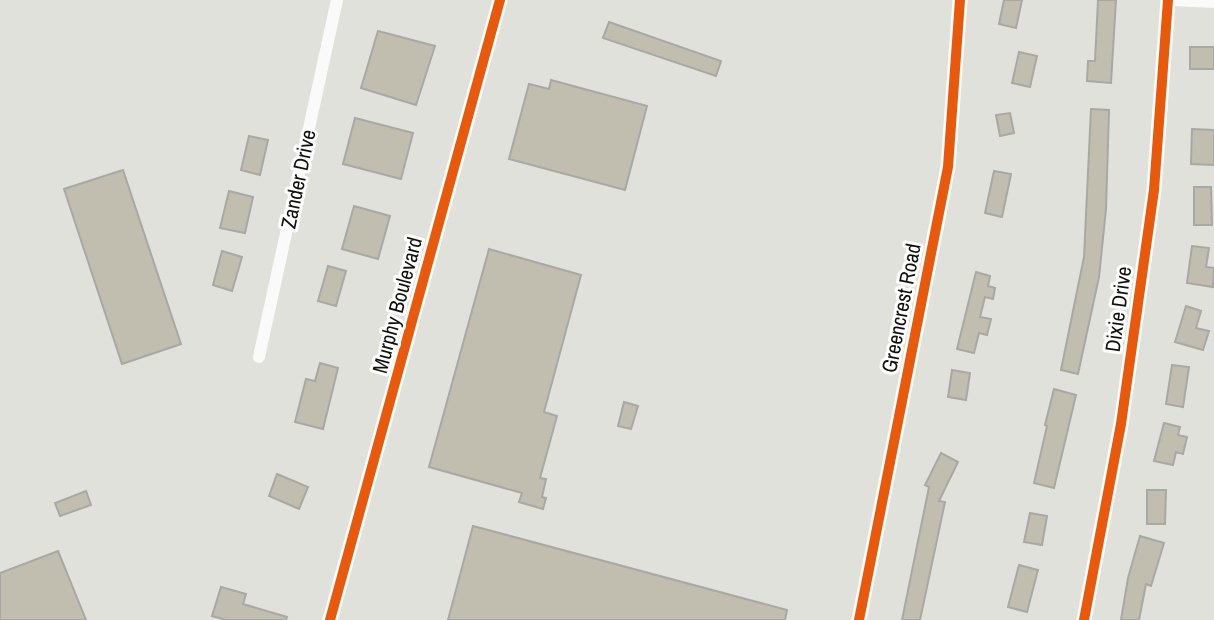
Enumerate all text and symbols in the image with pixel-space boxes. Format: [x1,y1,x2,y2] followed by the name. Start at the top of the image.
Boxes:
[273,127,323,231] street label: Zander Drive
[365,234,429,376] street label: Murphy Boulevard
[874,241,928,375] street label: Greencrest Road
[1098,264,1138,354] street label: Dixie Drive

